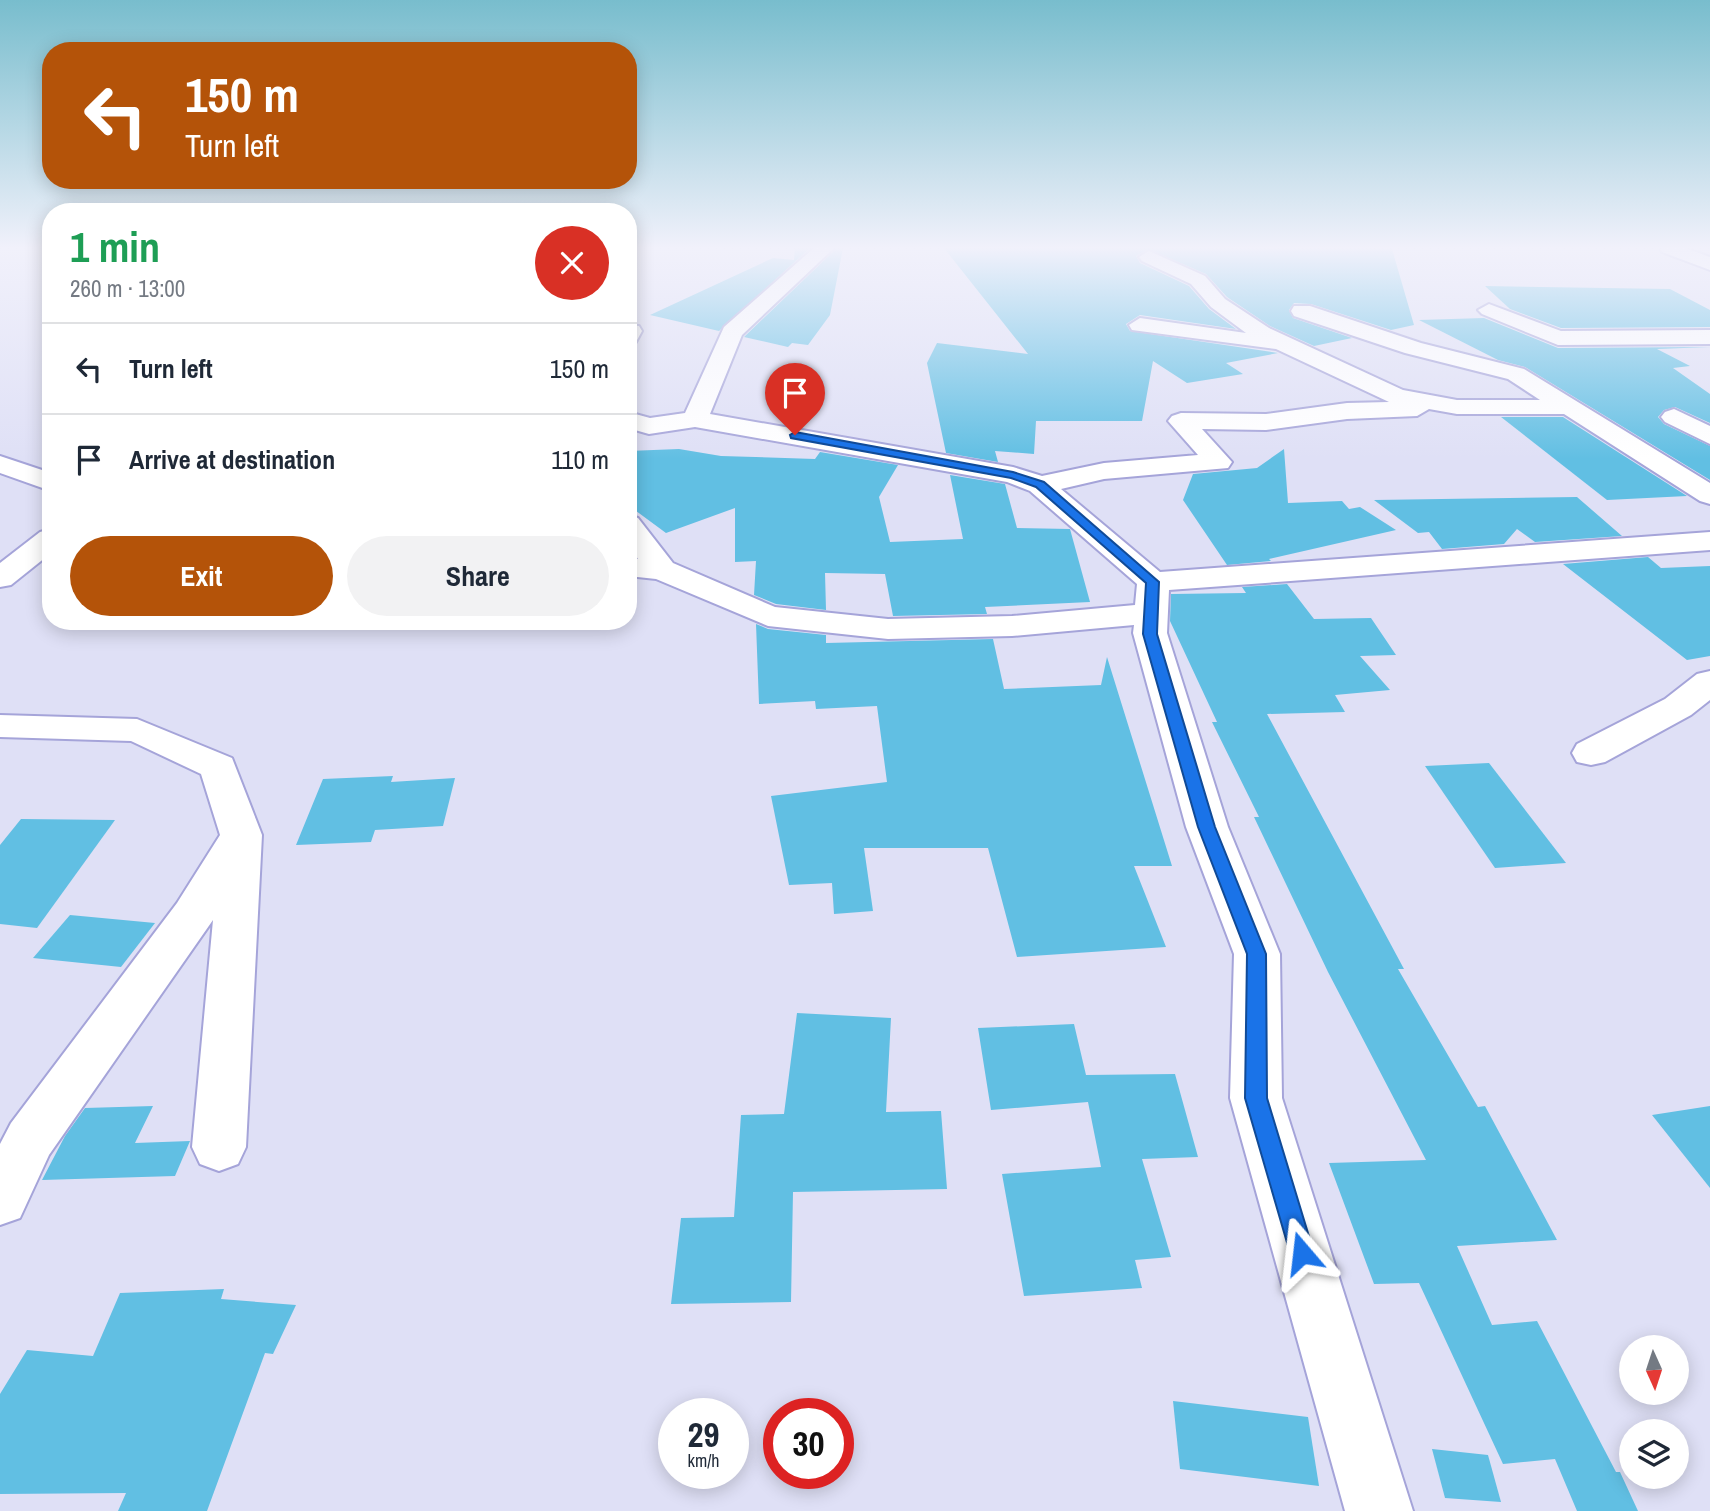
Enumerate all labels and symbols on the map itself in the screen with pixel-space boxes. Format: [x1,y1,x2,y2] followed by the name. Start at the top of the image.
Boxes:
[765,363,825,435] pin
[1265,1216,1339,1290] position arrow
[1619,1335,1689,1405] north arrow
[763,1398,854,1489] speed limit sign: 30

